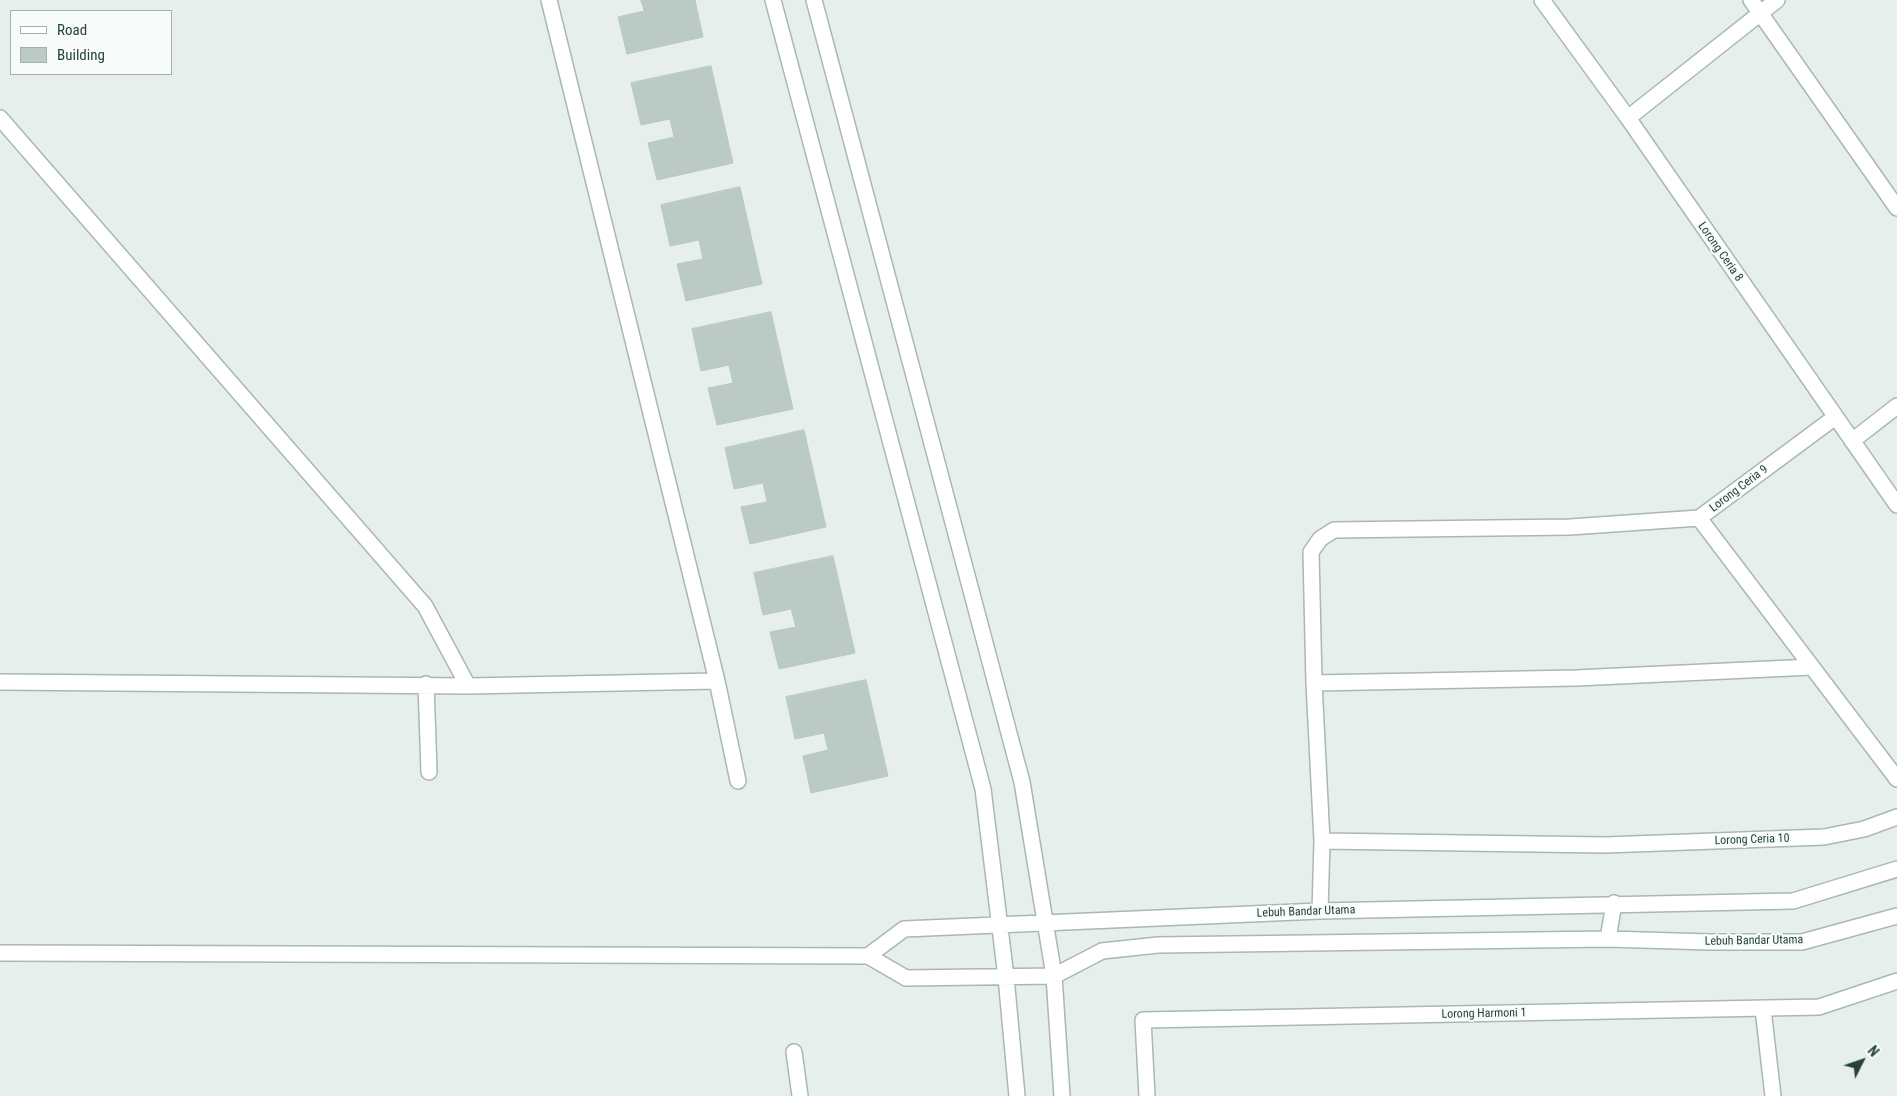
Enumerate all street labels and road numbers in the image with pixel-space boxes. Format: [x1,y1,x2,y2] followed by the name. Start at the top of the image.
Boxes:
[1694,220,1746,284] street label: Lorong Ceria 8
[1707,462,1771,516] street label: Lorong Ceria 9
[1714,831,1790,849] street label: Lorong Ceria 10
[1256,903,1356,921] street label: Lebuh Bandar Utama
[1705,933,1803,949] street label: Lebuh Bandar Utama
[1441,1006,1527,1022] street label: Lorong Harmoni 1

